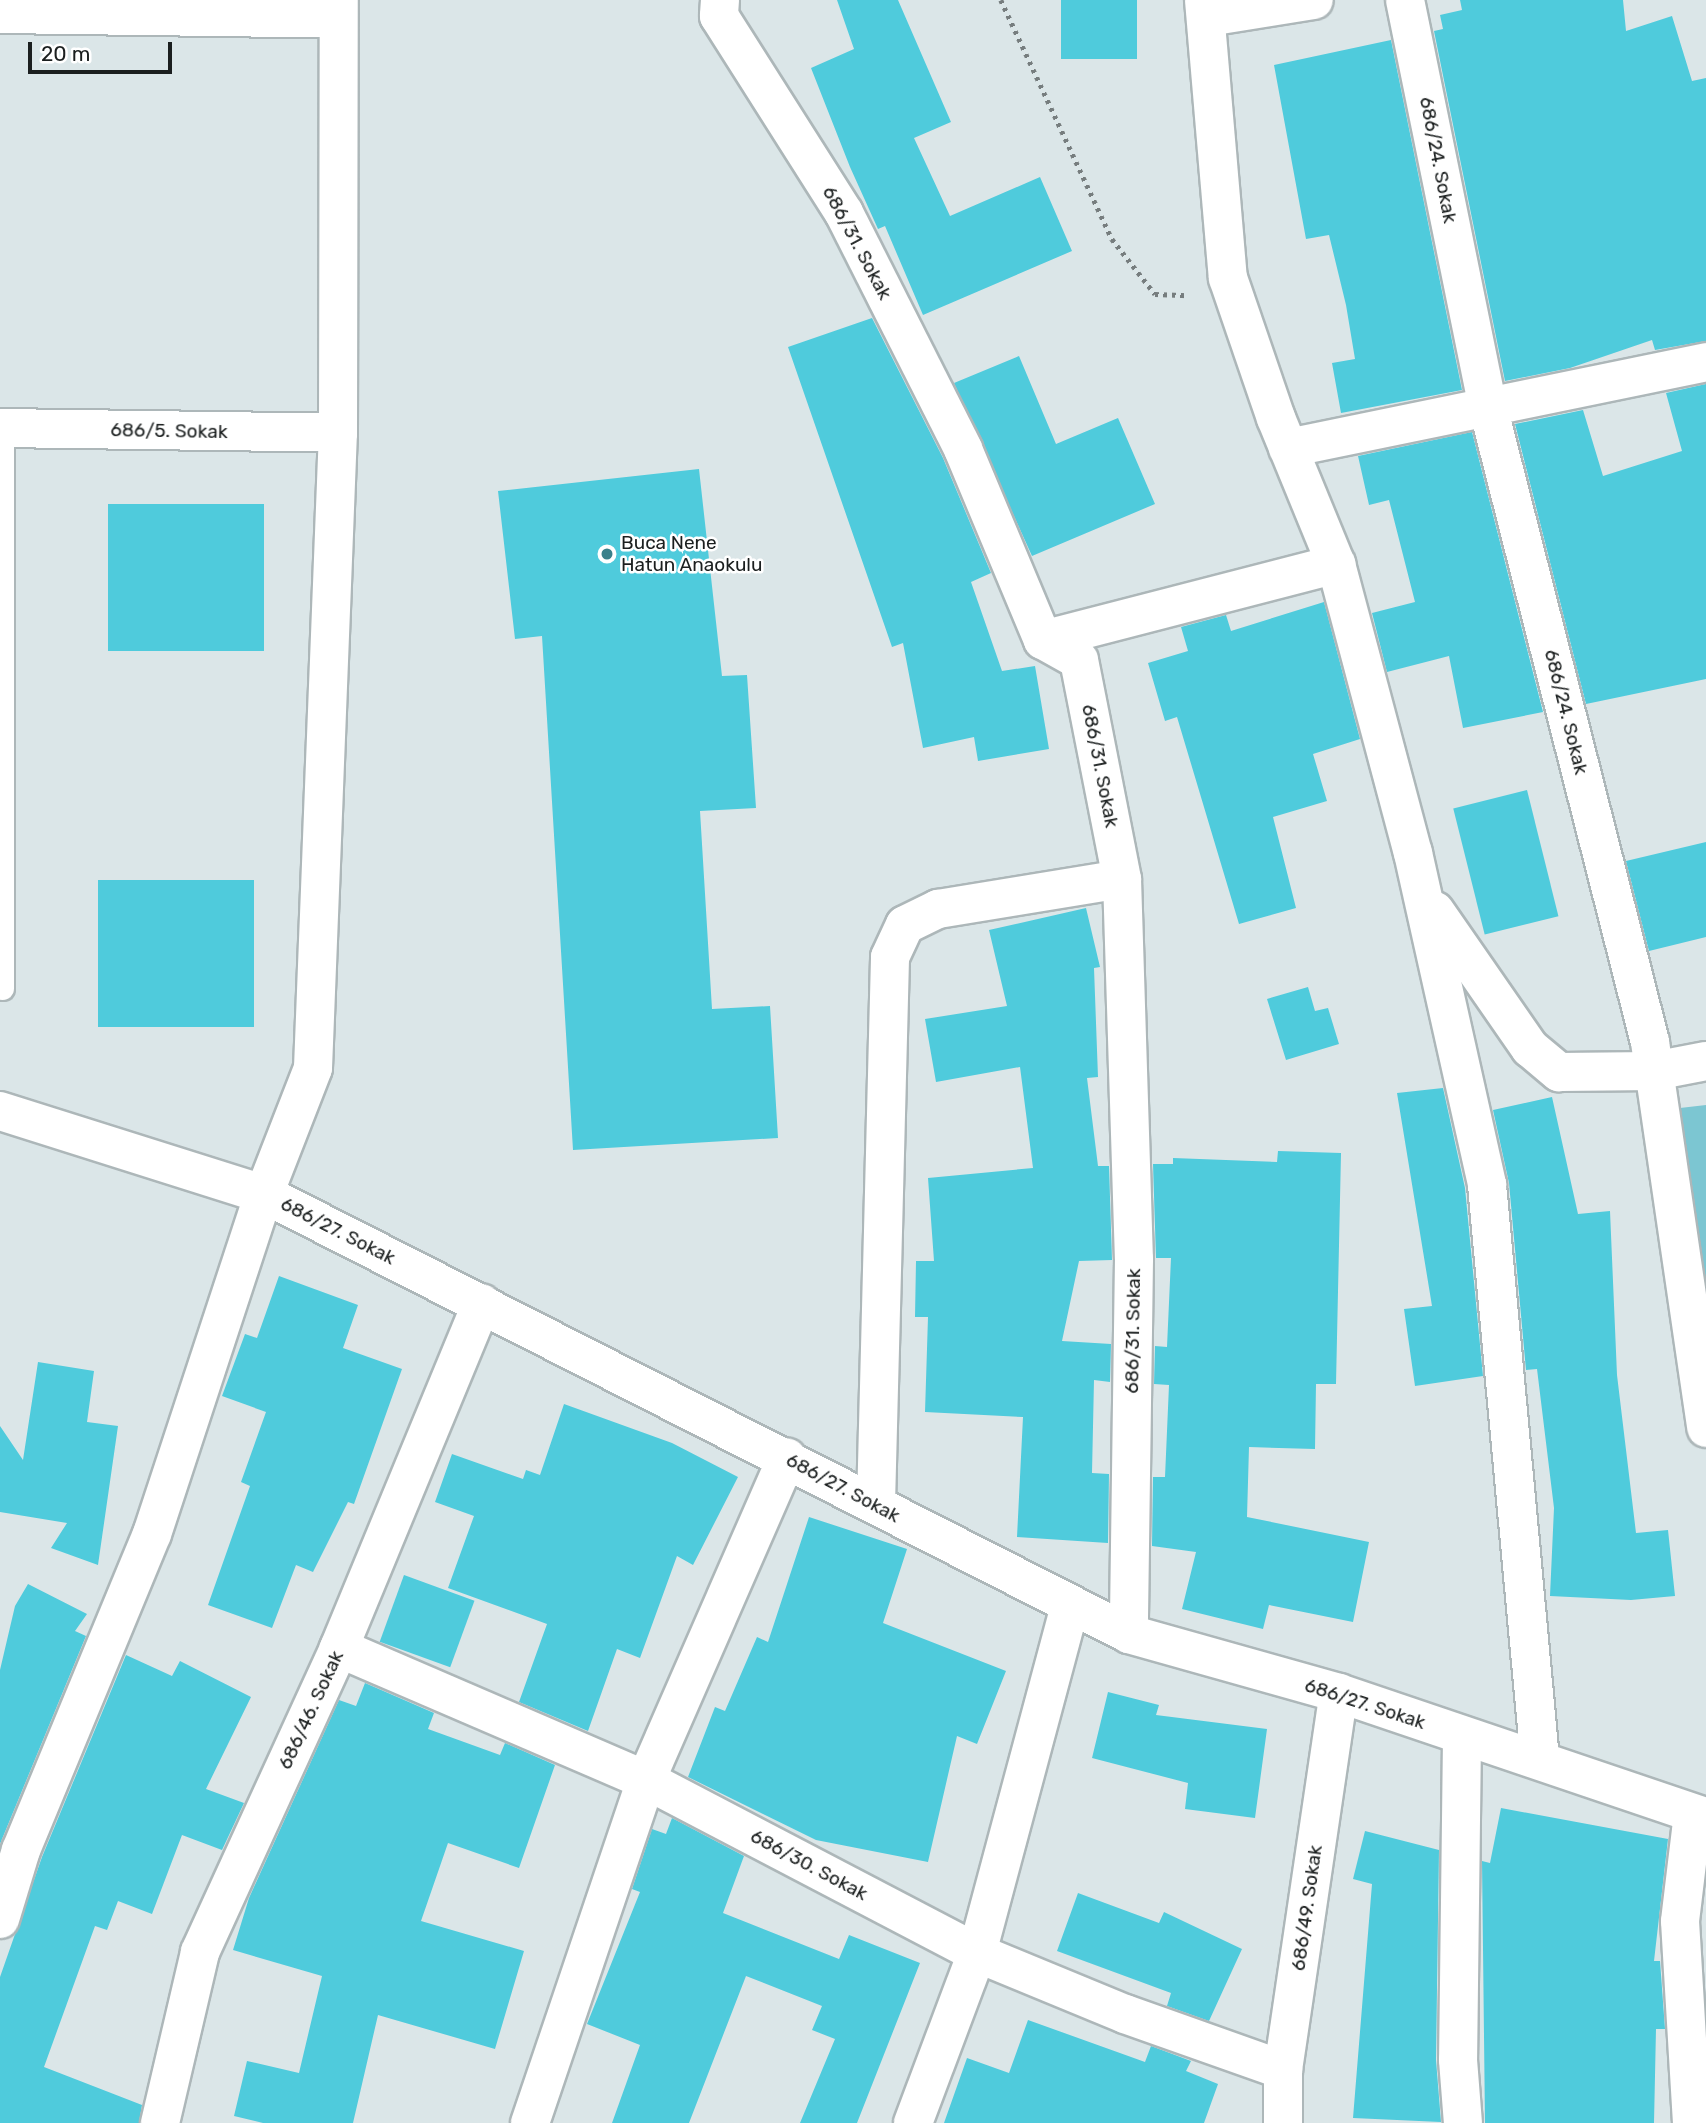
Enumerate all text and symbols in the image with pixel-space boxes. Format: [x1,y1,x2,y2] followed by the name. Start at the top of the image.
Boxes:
[32,28,175,72] scale bar
[41,41,90,66] text: 20 m
[1415,95,1461,225] street label: 686/24. Sokak
[818,182,896,304] street label: 686/31. Sokak
[110,419,228,443] street label: 686/5. Sokak
[621,532,763,576] place label: Buca Nene Hatun Anaokulu
[599,546,615,562] marker: Buca Nene Hatun Anaokulu
[1539,647,1593,777] street label: 686/24. Sokak
[1077,702,1123,830] street label: 686/31. Sokak
[277,1192,399,1270] street label: 686/27. Sokak
[1121,1268,1145,1394] street label: 686/31. Sokak
[782,1448,904,1528] street label: 686/27. Sokak
[274,1647,348,1773] street label: 686/46. Sokak
[1302,1674,1428,1734] street label: 686/27. Sokak
[747,1825,871,1905] street label: 686/30. Sokak
[1287,1844,1327,1972] street label: 686/49. Sokak

